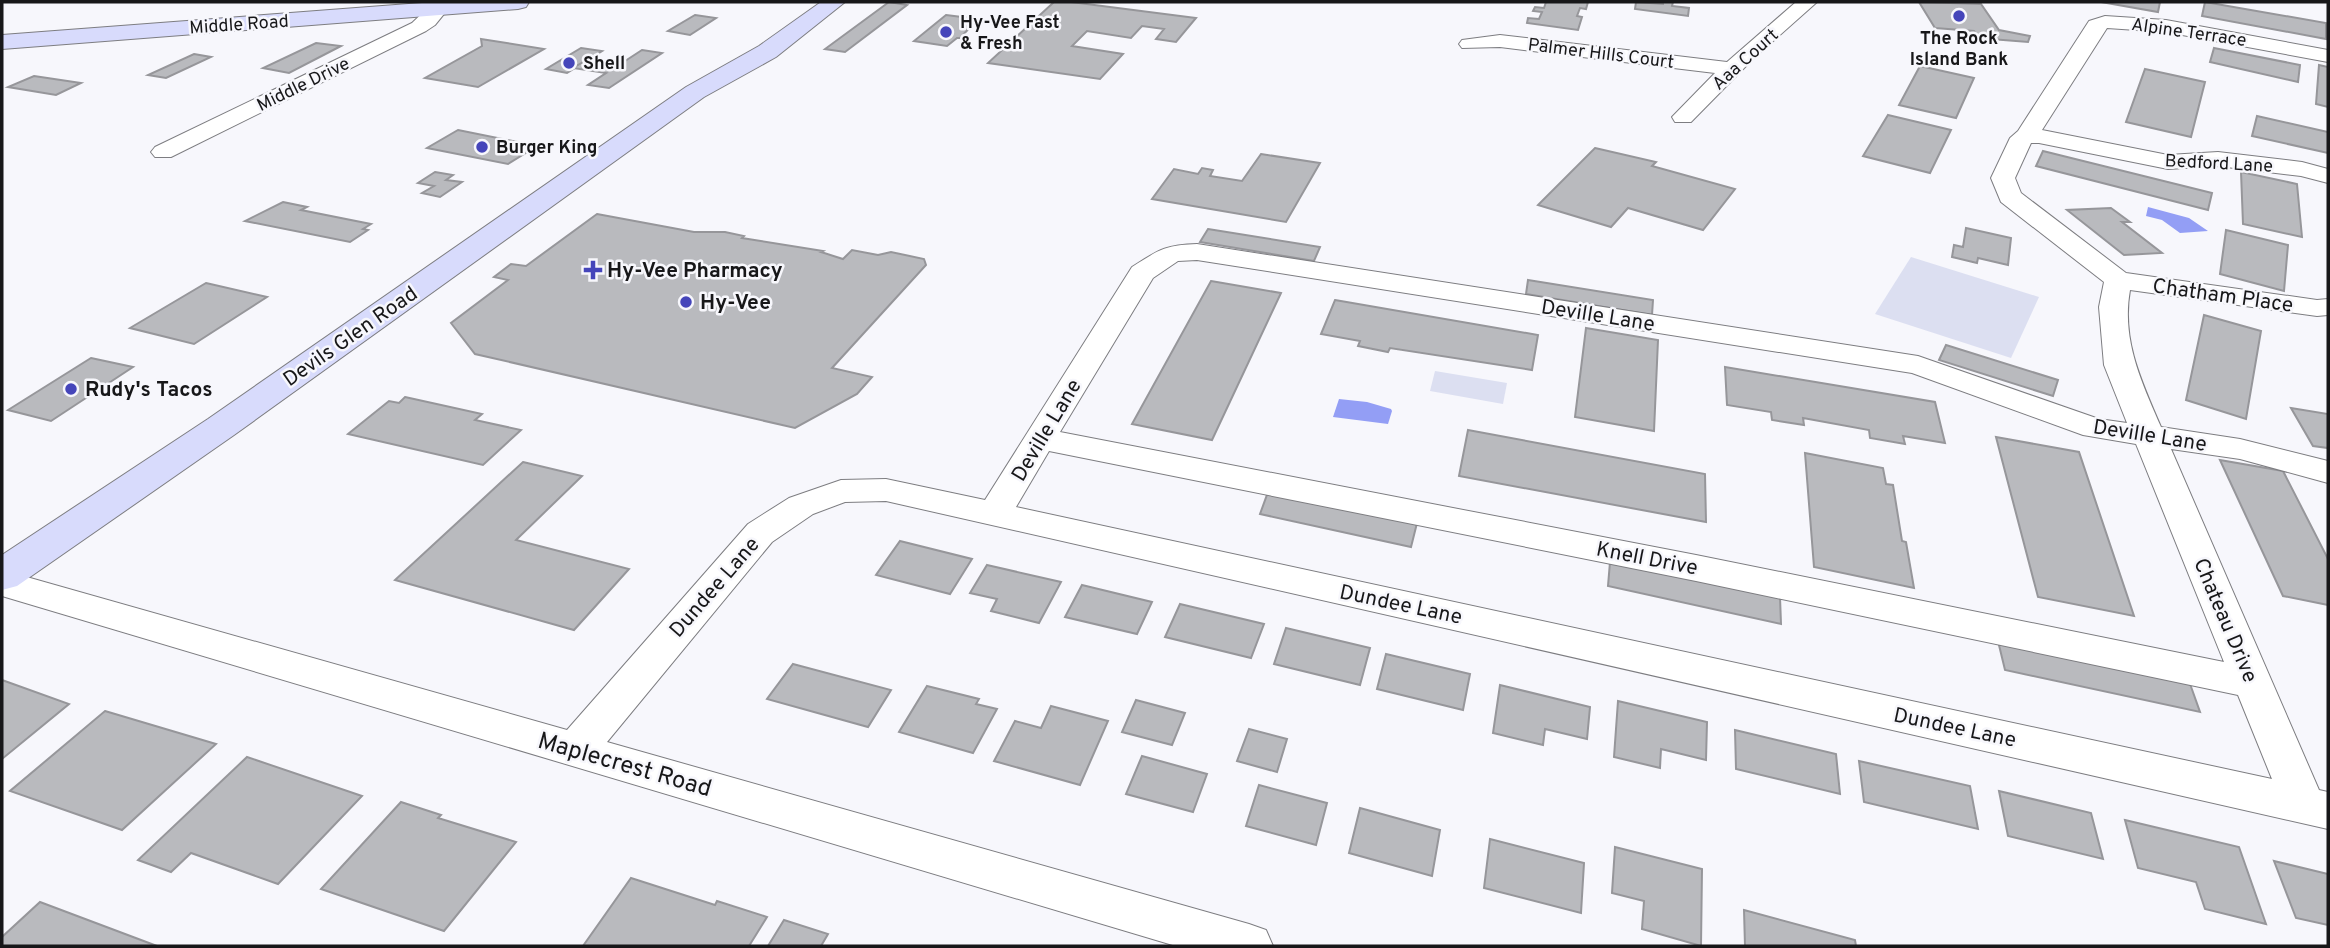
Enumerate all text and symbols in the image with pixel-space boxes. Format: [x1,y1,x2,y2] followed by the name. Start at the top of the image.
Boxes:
[1951,8,1967,24] marker: The Rock Island Bank
[189,11,290,40] street label: Middle Road
[960,12,1060,56] place label: Hy-Vee Fast & Fresh
[2130,14,2248,53] street label: Alpine Terrace
[938,24,954,40] marker: Hy-Vee Fast & Fresh
[1708,24,1784,96] street label: Aaa Court
[1910,28,2008,72] place label: The Rock Island Bank
[1526,34,1675,75] street label: Palmer Hills Court
[253,53,354,118] street label: Middle Drive
[583,53,625,76] place label: Shell
[561,55,577,71] marker: Shell
[496,137,597,160] place label: Burger King
[474,139,490,155] marker: Burger King
[2164,150,2274,179] street label: Bedford Lane
[607,258,783,285] place label: Hy-Vee Pharmacy
[585,262,601,278] marker: Hy-Vee Pharmacy
[2151,273,2295,320] street label: Chatham Place
[278,281,423,394] street label: Devils Glen Road
[700,290,771,317] place label: Hy-Vee
[678,294,694,310] marker: Hy-Vee
[1539,294,1657,339] street label: Deville Lane
[1006,375,1088,487] street label: Deville Lane
[85,377,213,404] place label: Rudy's Tacos
[63,381,79,397] marker: Rudy's Tacos
[2091,414,2209,459] street label: Deville Lane
[664,532,766,644] street label: Dundee Lane
[1594,536,1700,583] street label: Knell Drive
[2186,554,2263,687] street label: Chateau Drive
[1337,579,1464,632] street label: Dundee Lane
[1891,702,2018,755] street label: Dundee Lane
[534,727,715,805] street label: Maplecrest Road

